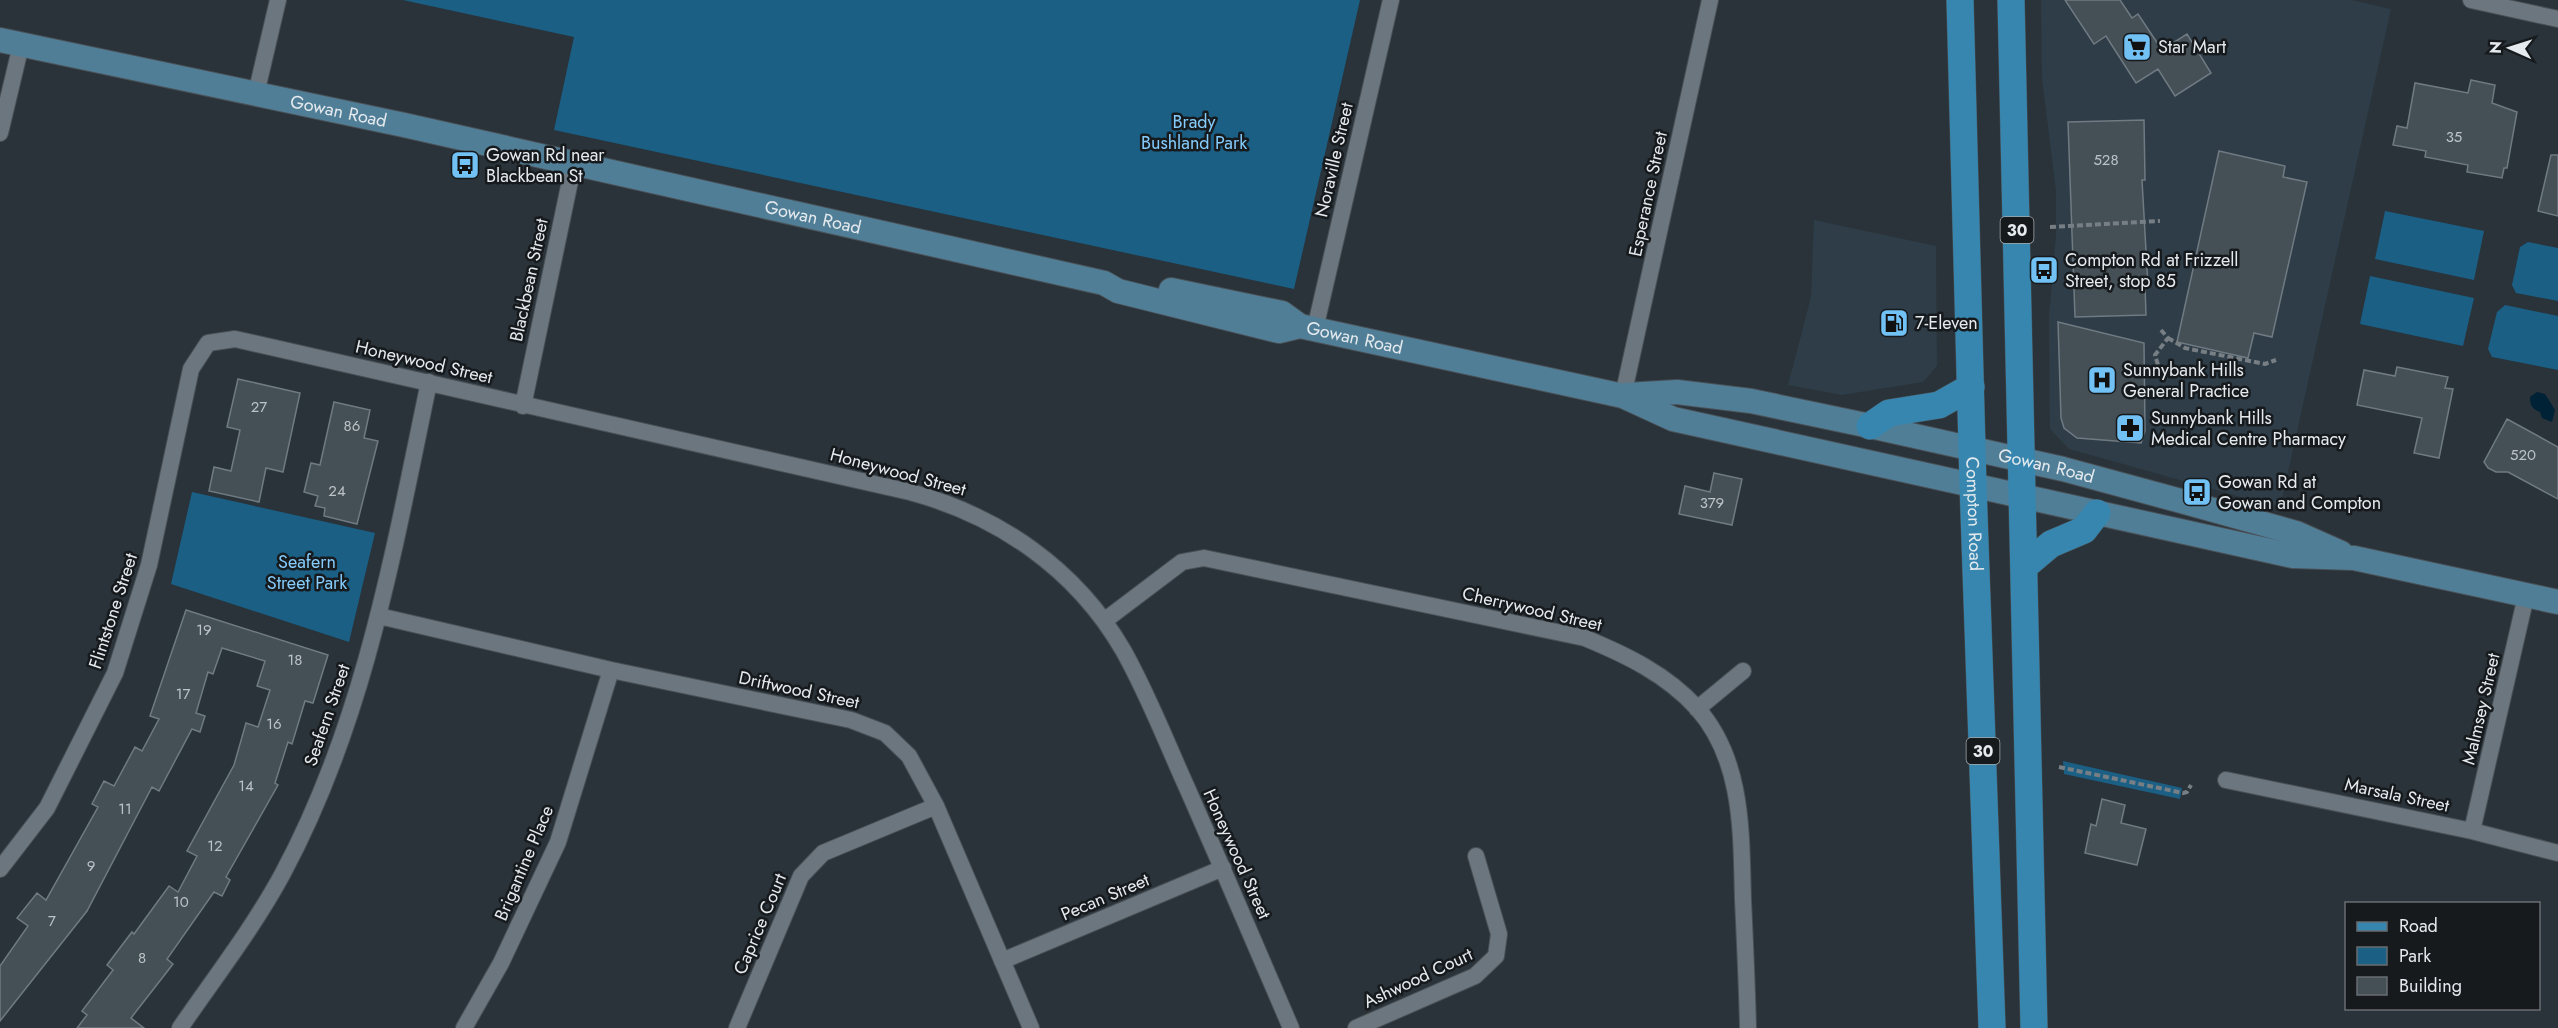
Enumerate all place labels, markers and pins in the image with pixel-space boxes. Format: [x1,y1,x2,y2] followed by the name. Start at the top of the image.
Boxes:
[2121,31,2153,63] supermarket icon: Star Mart
[2158,34,2227,60] place label: Star Mart
[486,142,605,189] place label: Gowan Rd near Blackbean St
[449,149,481,181] bus stop icon: Gowan Rd near Blackbean St
[2065,247,2238,294] place label: Compton Rd at Frizzell Street, stop 85
[2028,254,2060,286] bus stop icon: Compton Rd at Frizzell Street, stop 85
[1878,307,1910,339] fuel station icon: 7-Eleven
[1915,310,1978,336] place label: 7-Eleven
[2123,357,2249,404] place label: Sunnybank Hills General Practice
[2086,364,2118,396] hospital icon: Sunnybank Hills General Practice
[2151,405,2346,452] place label: Sunnybank Hills Medical Centre Pharmacy
[2114,412,2146,444] pharmacy icon: Sunnybank Hills Medical Centre Pharmacy
[2218,469,2381,516] place label: Gowan Rd at Gowan and Compton
[2181,476,2213,508] bus stop icon: Gowan Rd at Gowan and Compton

